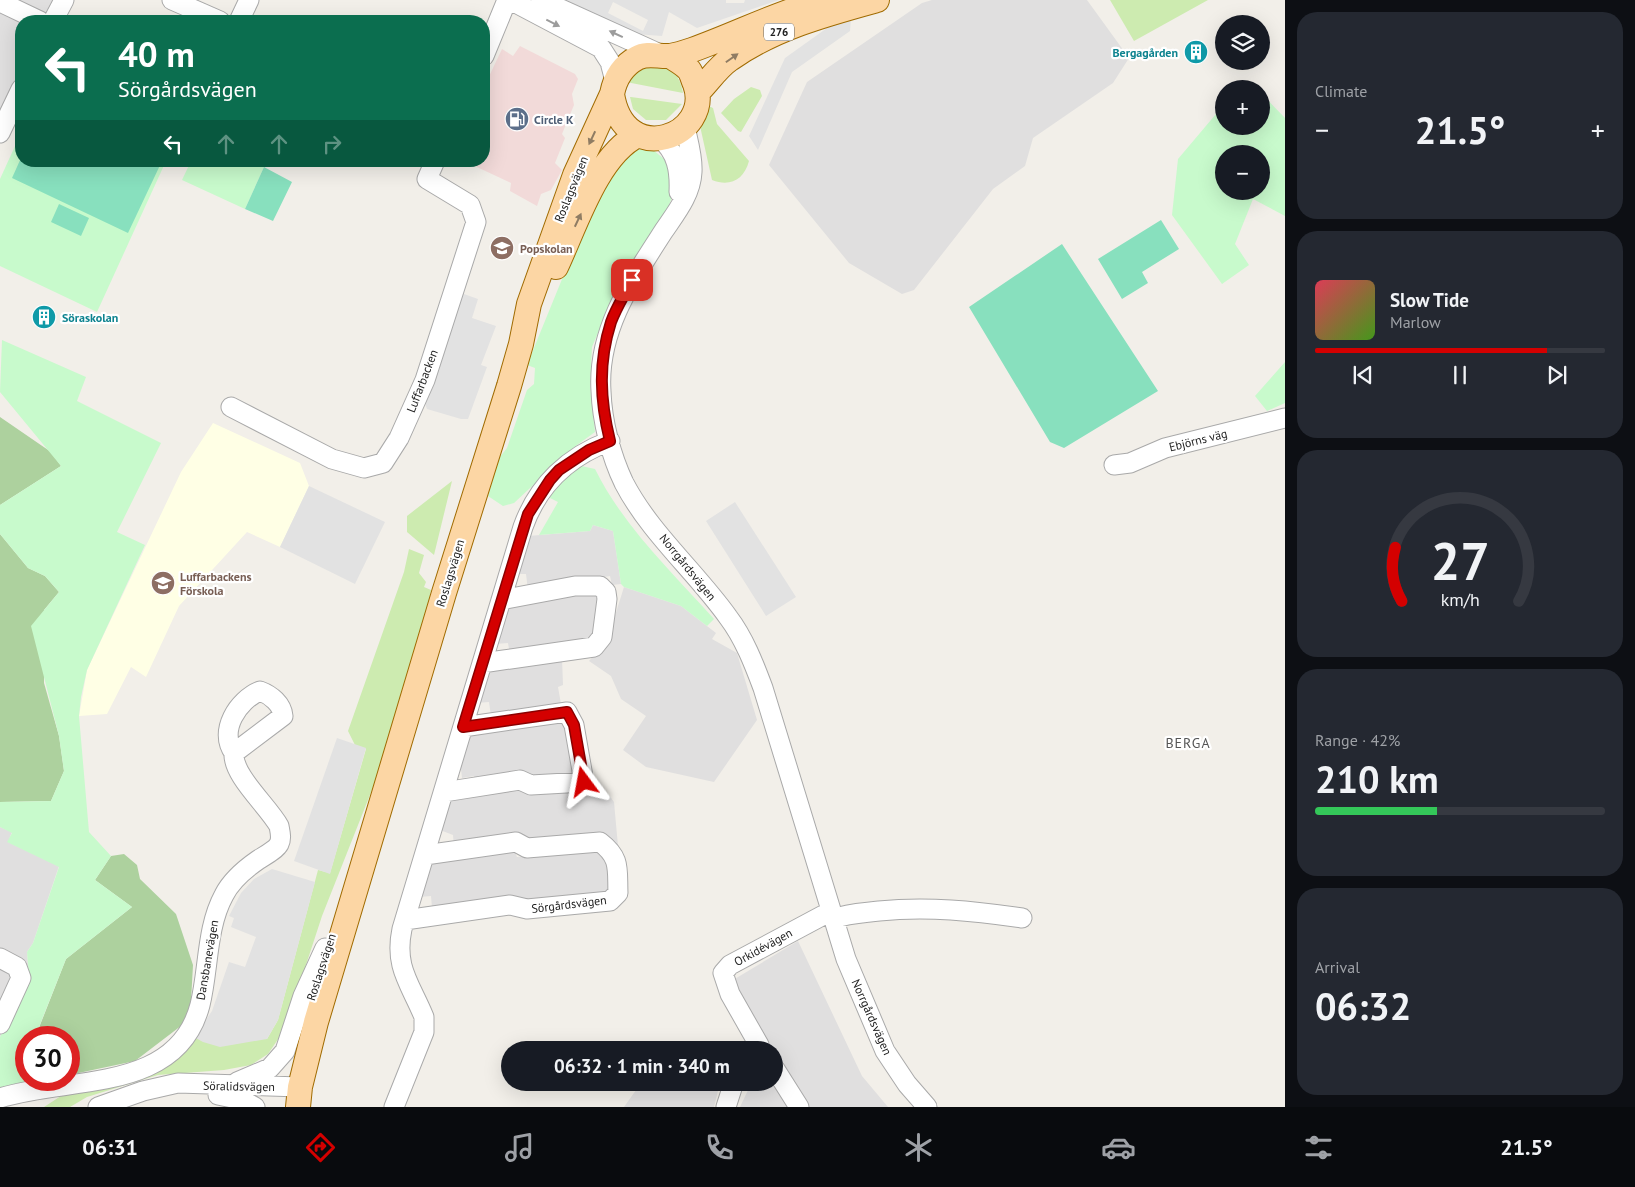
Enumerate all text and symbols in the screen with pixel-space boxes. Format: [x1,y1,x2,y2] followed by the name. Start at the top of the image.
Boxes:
[1215,15,1270,200] map controls
[1215,15,1270,70] button: layers
[545,19,560,27] one-way arrow
[764,24,794,41] road number: 276
[609,30,623,38] one-way arrow
[118,31,195,77] text: 40 m
[35,35,100,100] icon: left
[1183,39,1209,65] building icon: Bergagården
[1113,45,1178,60] place label: Bergagården
[725,53,739,63] one-way arrow
[118,75,257,103] text: Sörgårdsvägen
[1215,80,1270,135] button: +
[1315,81,1367,101] text: Climate
[1415,105,1505,154] text: 21.5°
[504,106,530,132] fuel station icon: Circle K
[1315,111,1329,148] text: −
[1591,111,1605,148] text: +
[534,112,574,127] place label: Circle K
[159,130,187,158] icon: left
[212,130,240,158] icon: ahead
[265,130,293,158] icon: ahead
[318,130,346,158] icon: right
[587,131,595,145] one-way arrow
[1215,145,1270,200] button: −
[551,154,591,224] street label: Roslagsvägen
[574,213,582,227] one-way arrow
[489,235,515,261] school or university icon: Popskolan
[520,241,573,256] place label: Popskolan
[611,259,653,301] pin
[618,266,646,294] icon: arrive
[1390,288,1469,312] text: Slow Tide
[31,304,57,330] building icon: Söraskolan
[62,310,118,325] place label: Söraskolan
[1390,312,1441,332] text: Marlow
[403,347,441,415] street label: Luffarbacken
[1349,361,1377,389] icon: previous
[1446,361,1474,389] icon: pause
[1543,361,1571,389] icon: next
[1167,426,1229,454] street label: Ebjörns väg
[1431,527,1489,594] text: 27
[657,531,719,603] street label: Norrgårdsvägen
[433,537,467,609] street label: Roslagsvägen
[180,569,252,598] place label: Luffarbackens Förskola
[150,570,176,596] school or university icon: Luffarbackens Förskola
[1440,588,1480,611] text: km/h
[1315,730,1400,750] text: Range · 42%
[1165,734,1211,752] district label: BERGA
[1315,754,1439,803] text: 210 km
[557,755,609,807] position arrow
[531,892,607,916] street label: Sörgårdsvägen
[193,919,221,1001] street label: Dansbanevägen
[731,925,795,969] street label: Orkidévägen
[303,931,339,1003] street label: Roslagsvägen
[1315,957,1360,977] text: Arrival
[849,977,895,1057] street label: Norrgårdsvägen
[1315,981,1411,1030] text: 06:32
[15,1026,80,1091] speed limit sign: 30
[554,1054,730,1078] text: 06:32 · 1 min · 340 m
[203,1078,275,1094] street label: Söralidsvägen
[303,1130,338,1165] icon: directions
[502,1130,537,1165] icon: music
[702,1130,737,1165] icon: phone
[901,1130,936,1165] icon: climate
[1101,1130,1136,1165] icon: car
[1301,1130,1336,1165] icon: filters
[82,1133,138,1161] text: 06:31
[1500,1133,1553,1161] text: 21.5°

